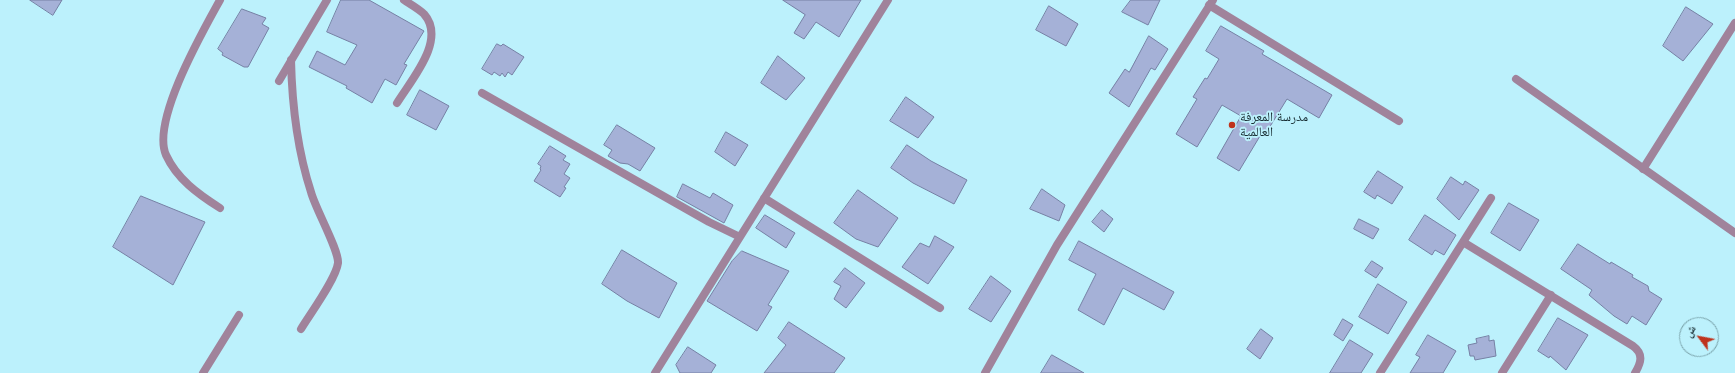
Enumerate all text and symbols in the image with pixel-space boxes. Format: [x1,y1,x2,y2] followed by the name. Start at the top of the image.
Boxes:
[1240,110,1308,141] place label: مدرسة المعرفة العالمية
[1227,120,1237,130] marker: مدرسة المعرفة العالمية
[1679,317,1719,357] north arrow
[1681,323,1699,340] text: ش

